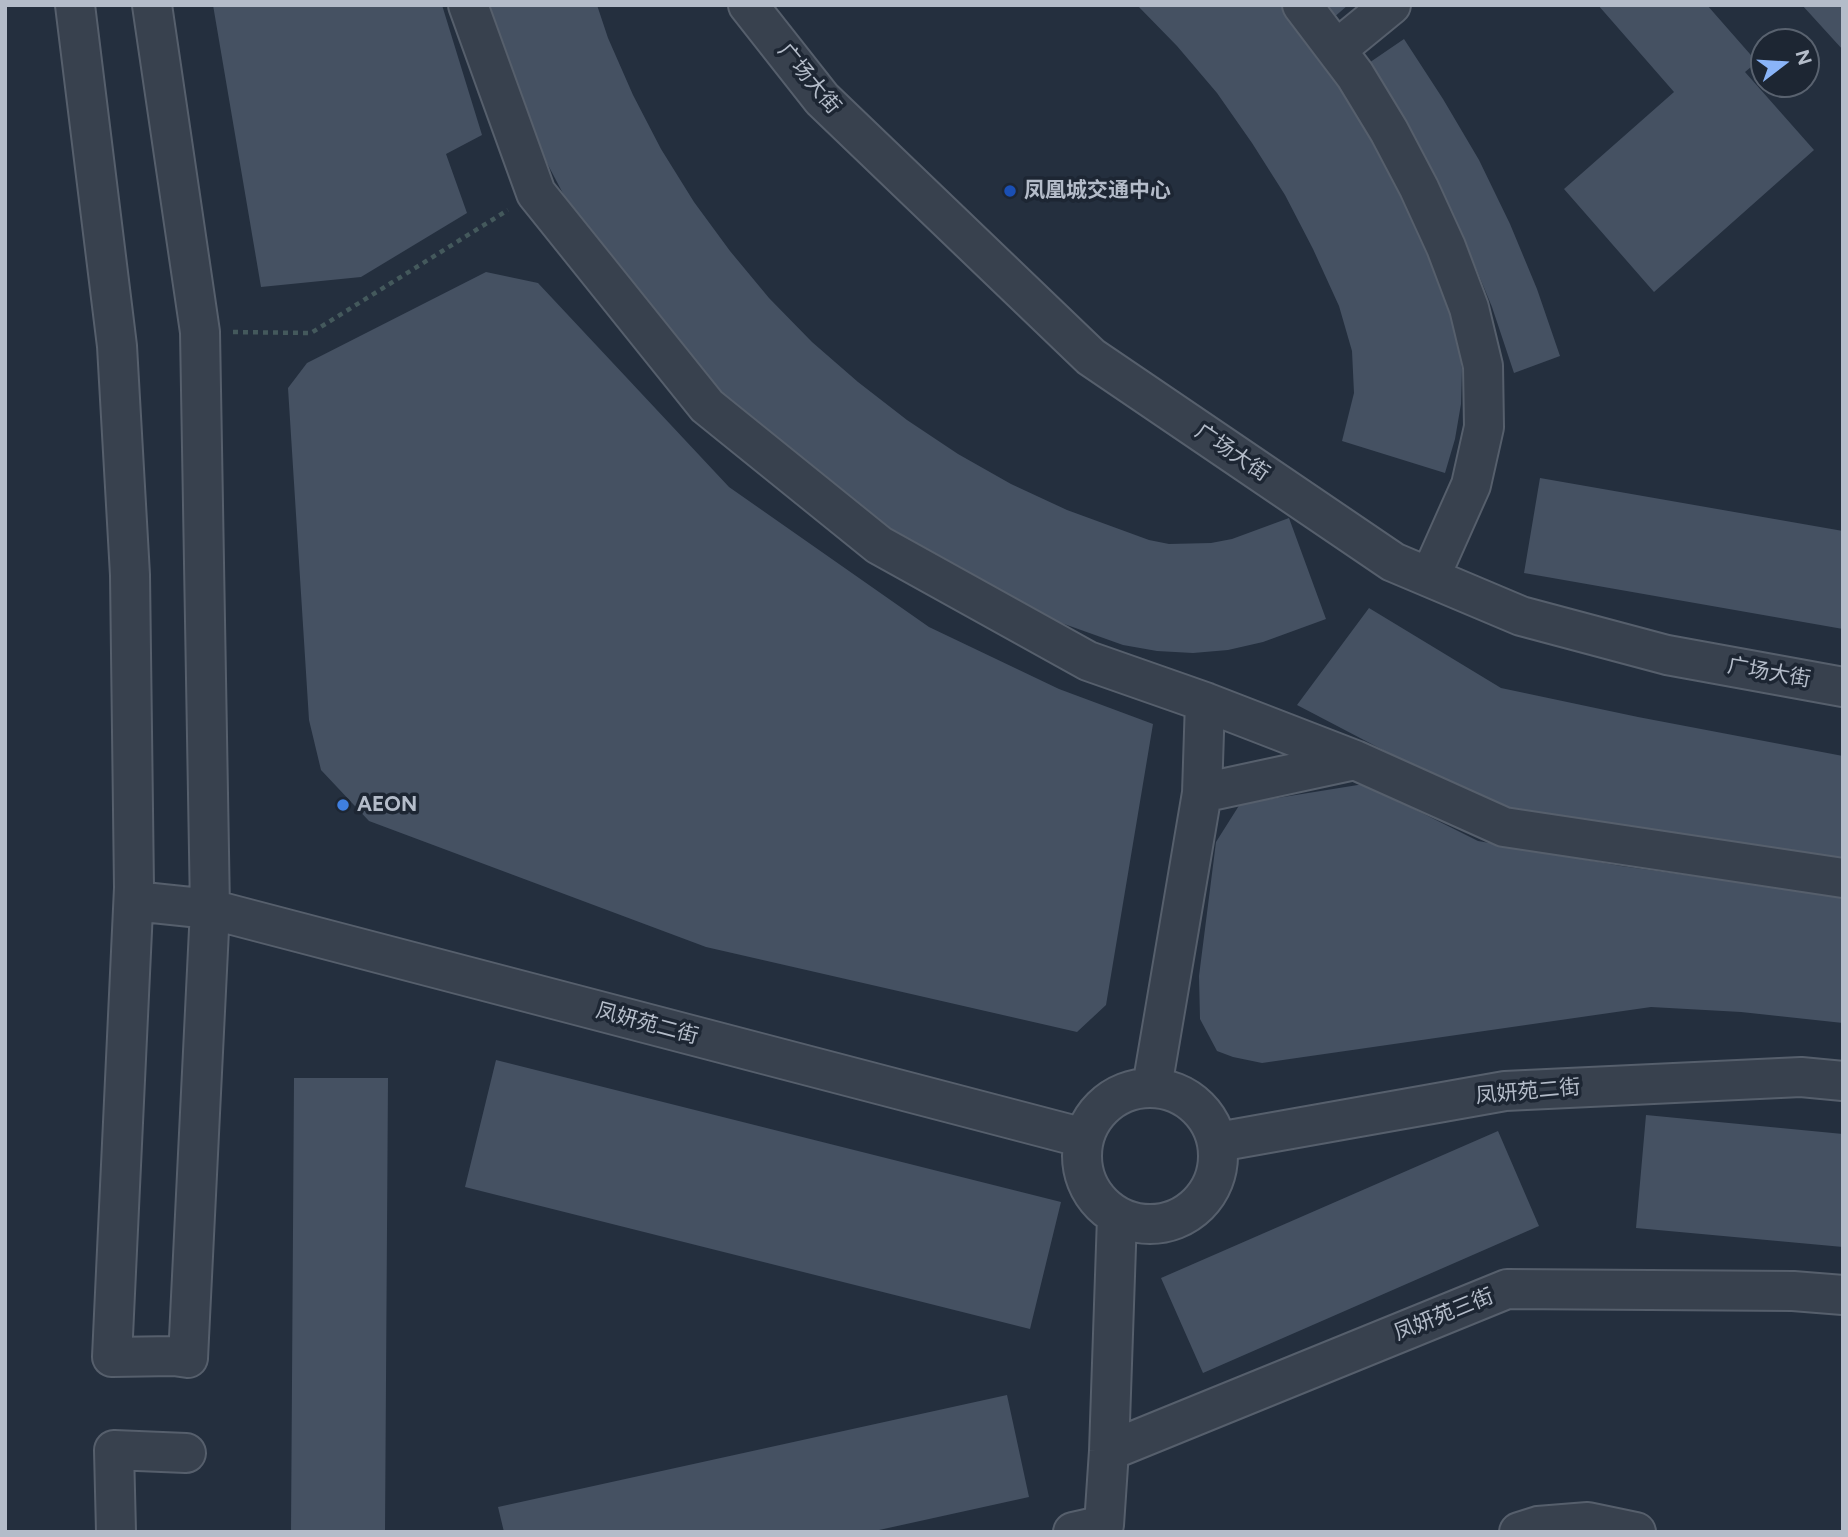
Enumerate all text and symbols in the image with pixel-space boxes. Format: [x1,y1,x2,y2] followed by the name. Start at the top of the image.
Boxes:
[1750,28,1820,98] north arrow
[772,39,846,119] street label: 广场大街
[1791,47,1817,68] text: N
[1024,178,1171,204] place label: 凤凰城交通中心
[1002,183,1018,199] marker: 凤凰城交通中心
[1190,419,1274,487] street label: 广场大街
[1725,653,1813,693] street label: 广场大街
[357,792,417,818] place label: AEON
[335,797,351,813] marker: AEON
[593,998,701,1050] street label: 凤妍苑二街
[1475,1075,1581,1109] street label: 凤妍苑二街
[1391,1284,1497,1346] street label: 凤妍苑三街

